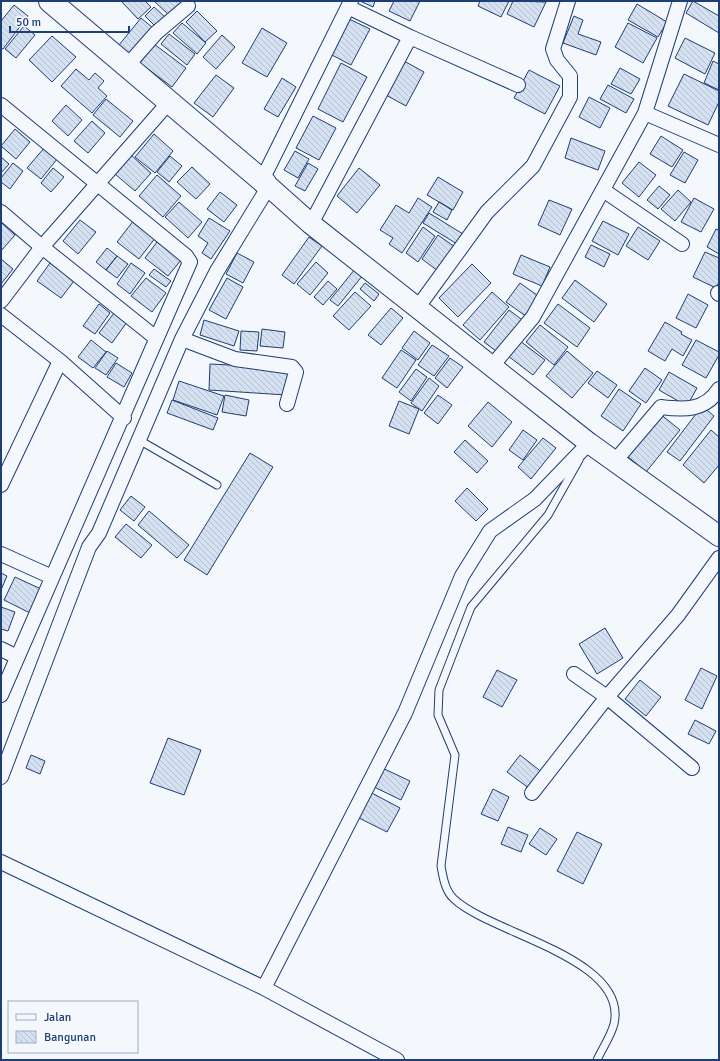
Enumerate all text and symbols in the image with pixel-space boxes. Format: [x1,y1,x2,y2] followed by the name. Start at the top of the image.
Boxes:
[10,8,129,34] scale bar
[16,15,41,30] text: 50 m
[8,1001,138,1053] legend
[44,1010,71,1025] text: Jalan
[44,1030,96,1045] text: Bangunan

